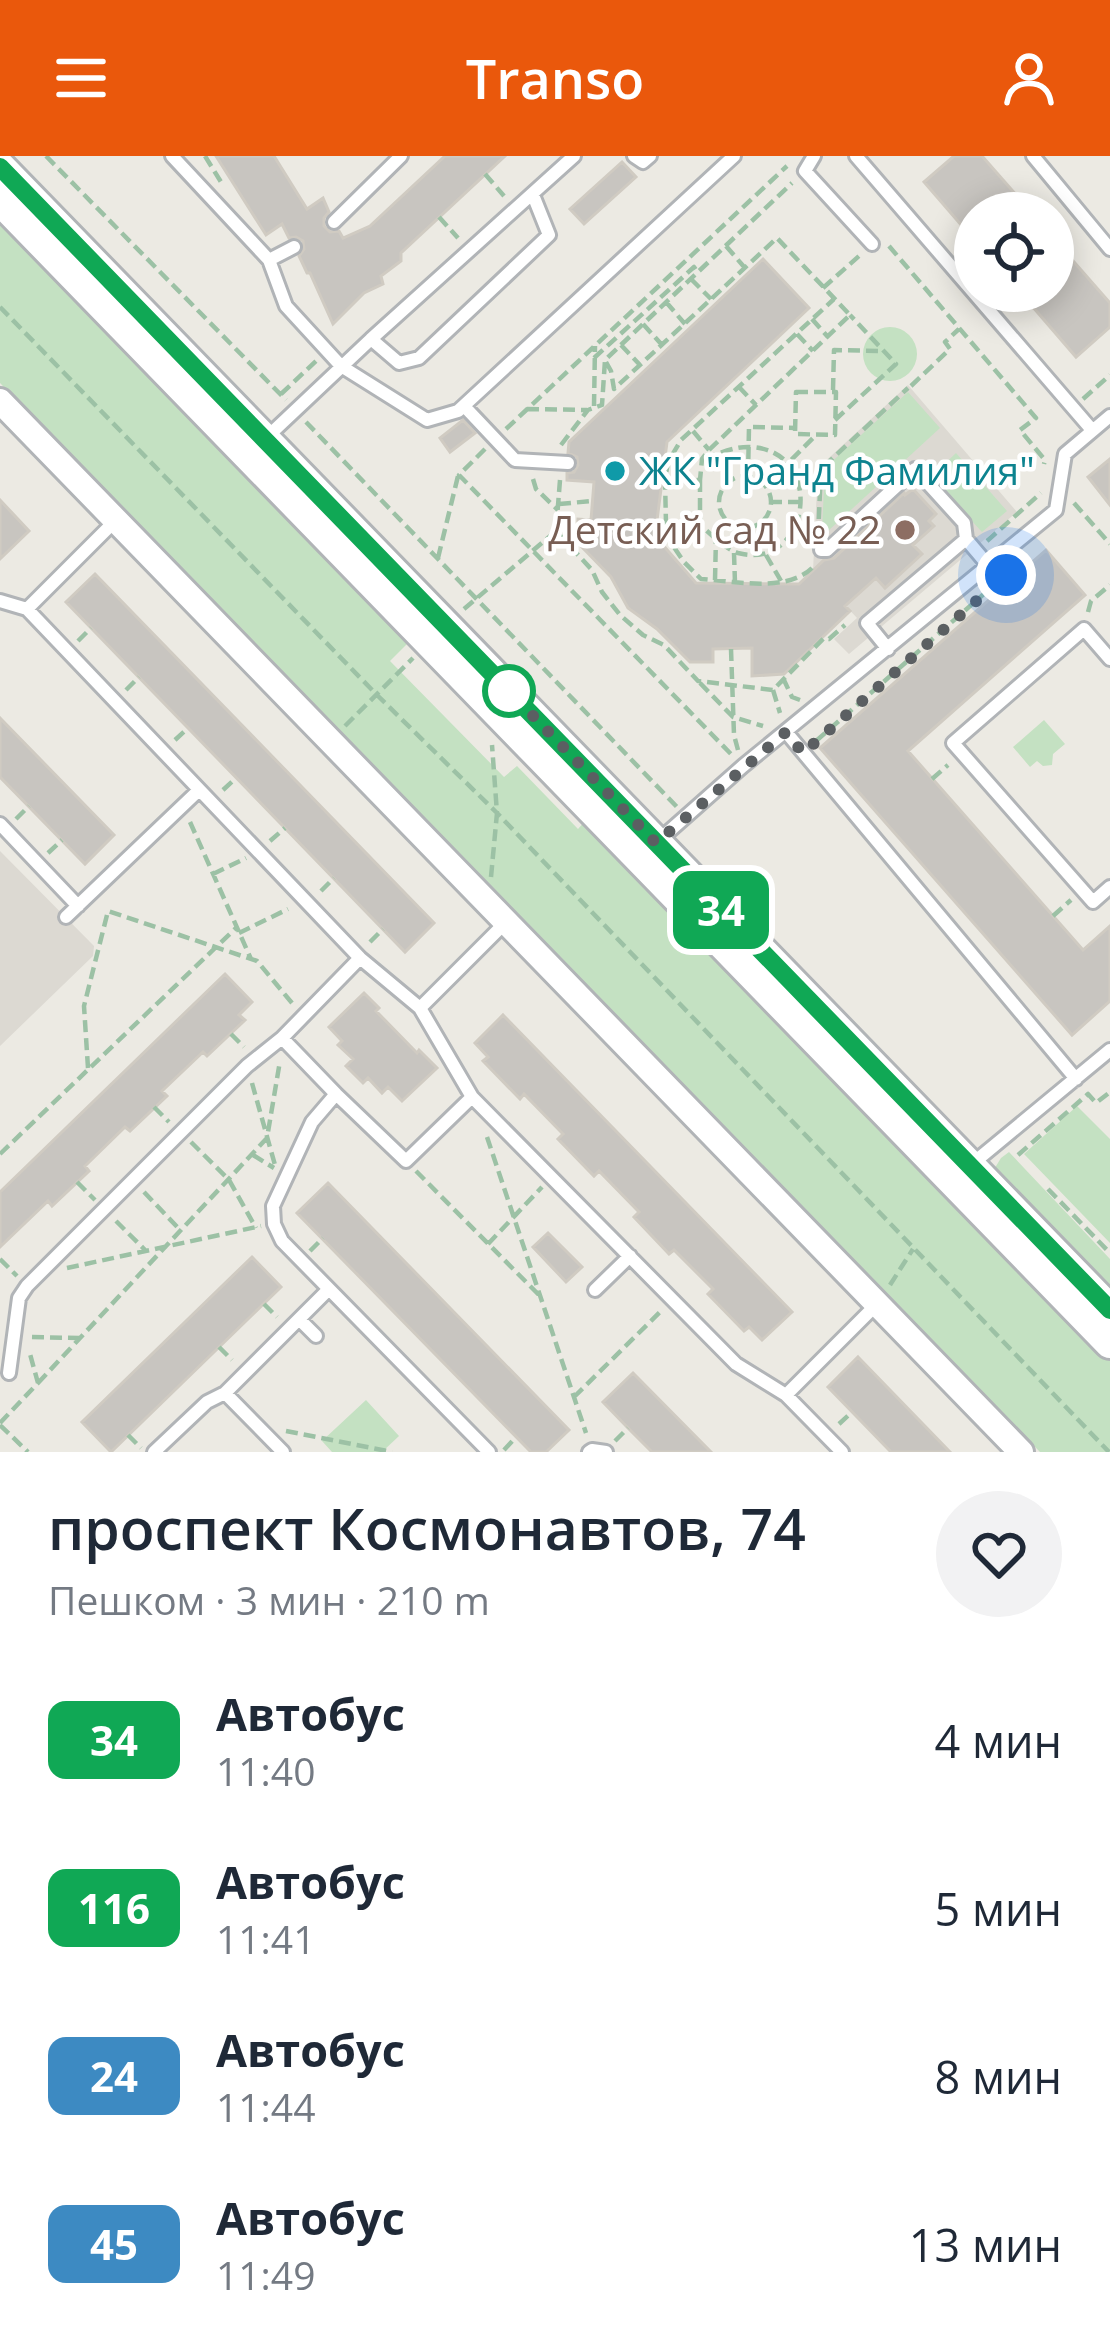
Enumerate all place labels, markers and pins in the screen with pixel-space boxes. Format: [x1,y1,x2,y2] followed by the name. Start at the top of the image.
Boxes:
[639,443,1035,496] place label: ЖК "Гранд Фамилия"
[602,458,628,484] marker: ЖК "Гранд Фамилия"
[548,502,881,555] place label: Детский сад № 22
[892,517,918,543] marker: Детский сад № 22
[484,666,534,716] unlabelled marker

